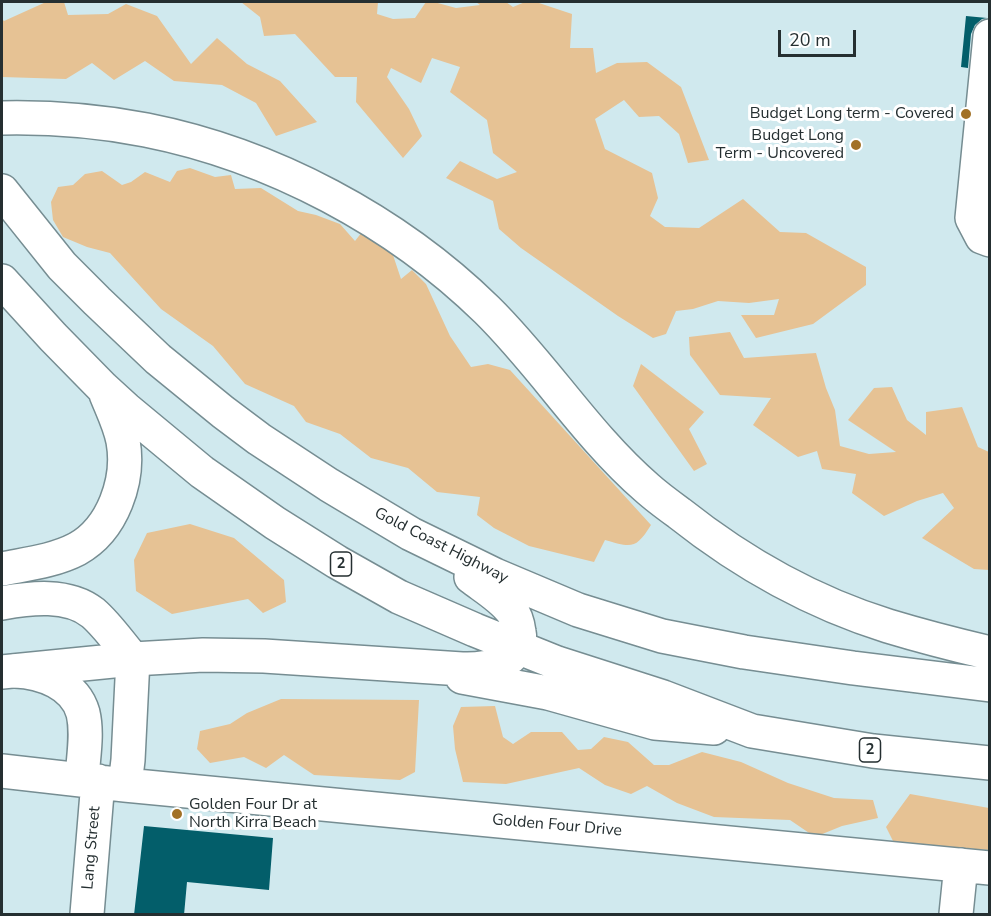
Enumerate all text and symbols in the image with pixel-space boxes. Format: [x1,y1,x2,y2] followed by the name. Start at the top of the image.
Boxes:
[781,18,859,56] scale bar
[789,28,831,52] text: 20 m
[750,104,954,124] place label: Budget Long term - Covered
[959,107,973,121] marker: Budget Long term - Covered
[716,126,844,164] place label: Budget Long Term - Uncovered
[849,138,863,152] marker: Budget Long Term - Uncovered
[371,504,511,588] street label: Gold Coast Highway
[330,552,352,576] road number: 2
[860,738,880,762] road number: 2
[189,795,317,833] place label: Golden Four Dr at North Kirra Beach
[79,806,105,890] street label: Lang Street
[170,807,184,821] marker: Golden Four Dr at North Kirra Beach
[491,811,623,841] street label: Golden Four Drive

